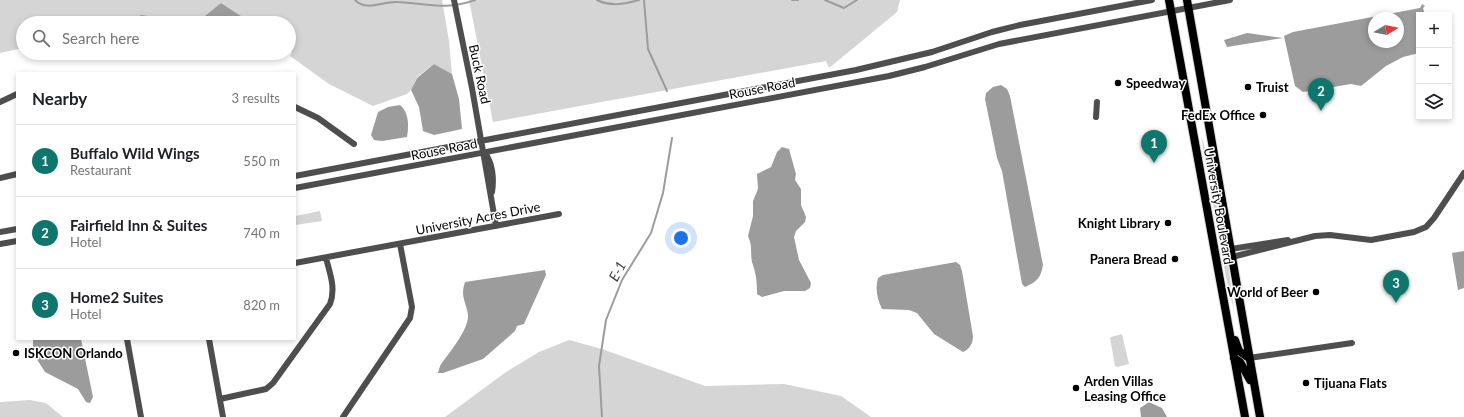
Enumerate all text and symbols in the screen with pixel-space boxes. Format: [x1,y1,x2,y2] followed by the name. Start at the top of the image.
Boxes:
[1368,12,1404,48] north arrow
[1416,12,1452,120] map controls
[1416,12,1452,48] button: +
[16,16,296,60] search box
[30,27,52,49] icon: search
[62,29,139,47] text: Search here
[466,43,494,105] street label: Buck Road
[1416,48,1452,84] button: −
[728,74,796,102] street label: Rouse Road
[1126,75,1185,91] place label: Speedway
[1113,78,1123,88] marker: Speedway
[1308,78,1334,111] pin: 2
[1256,79,1289,95] place label: Truist
[1243,82,1253,92] marker: Truist
[1416,84,1452,120] button: layers
[32,88,87,109] text: Nearby
[232,90,280,106] text: 3 results
[1181,107,1255,123] place label: FedEx Office
[1258,110,1268,120] marker: FedEx Office
[1141,130,1167,163] pin: 1
[410,135,478,163] street label: Rouse Road
[70,144,200,162] text: Buffalo Wild Wings
[1201,146,1237,266] street label: University Boulevard
[41,153,49,169] text: 1
[243,153,280,169] text: 550 m
[70,162,132,178] text: Restaurant
[414,198,542,238] street label: University Acres Drive
[1078,215,1160,231] place label: Knight Library
[70,216,207,234] text: Fairfield Inn & Suites
[1163,218,1173,228] marker: Knight Library
[41,225,49,241] text: 2
[243,225,280,241] text: 740 m
[671,228,691,248] your location
[70,234,102,250] text: Hotel
[1090,251,1167,267] place label: Panera Bread
[1170,254,1180,264] marker: Panera Bread
[605,258,629,284] water label: E-1
[1383,270,1409,303] pin: 3
[1227,284,1308,300] place label: World of Beer
[1311,287,1321,297] marker: World of Beer
[70,288,163,306] text: Home2 Suites
[41,297,49,313] text: 3
[243,297,280,313] text: 820 m
[70,306,102,322] text: Hotel
[24,345,123,361] place label: ISKCON Orlando
[11,348,21,358] marker: ISKCON Orlando
[1083,373,1166,404] place label: Arden Villas Leasing Office
[1314,375,1387,391] place label: Tijuana Flats
[1301,378,1311,388] marker: Tijuana Flats
[1071,383,1081,393] marker: Arden Villas Leasing Office

